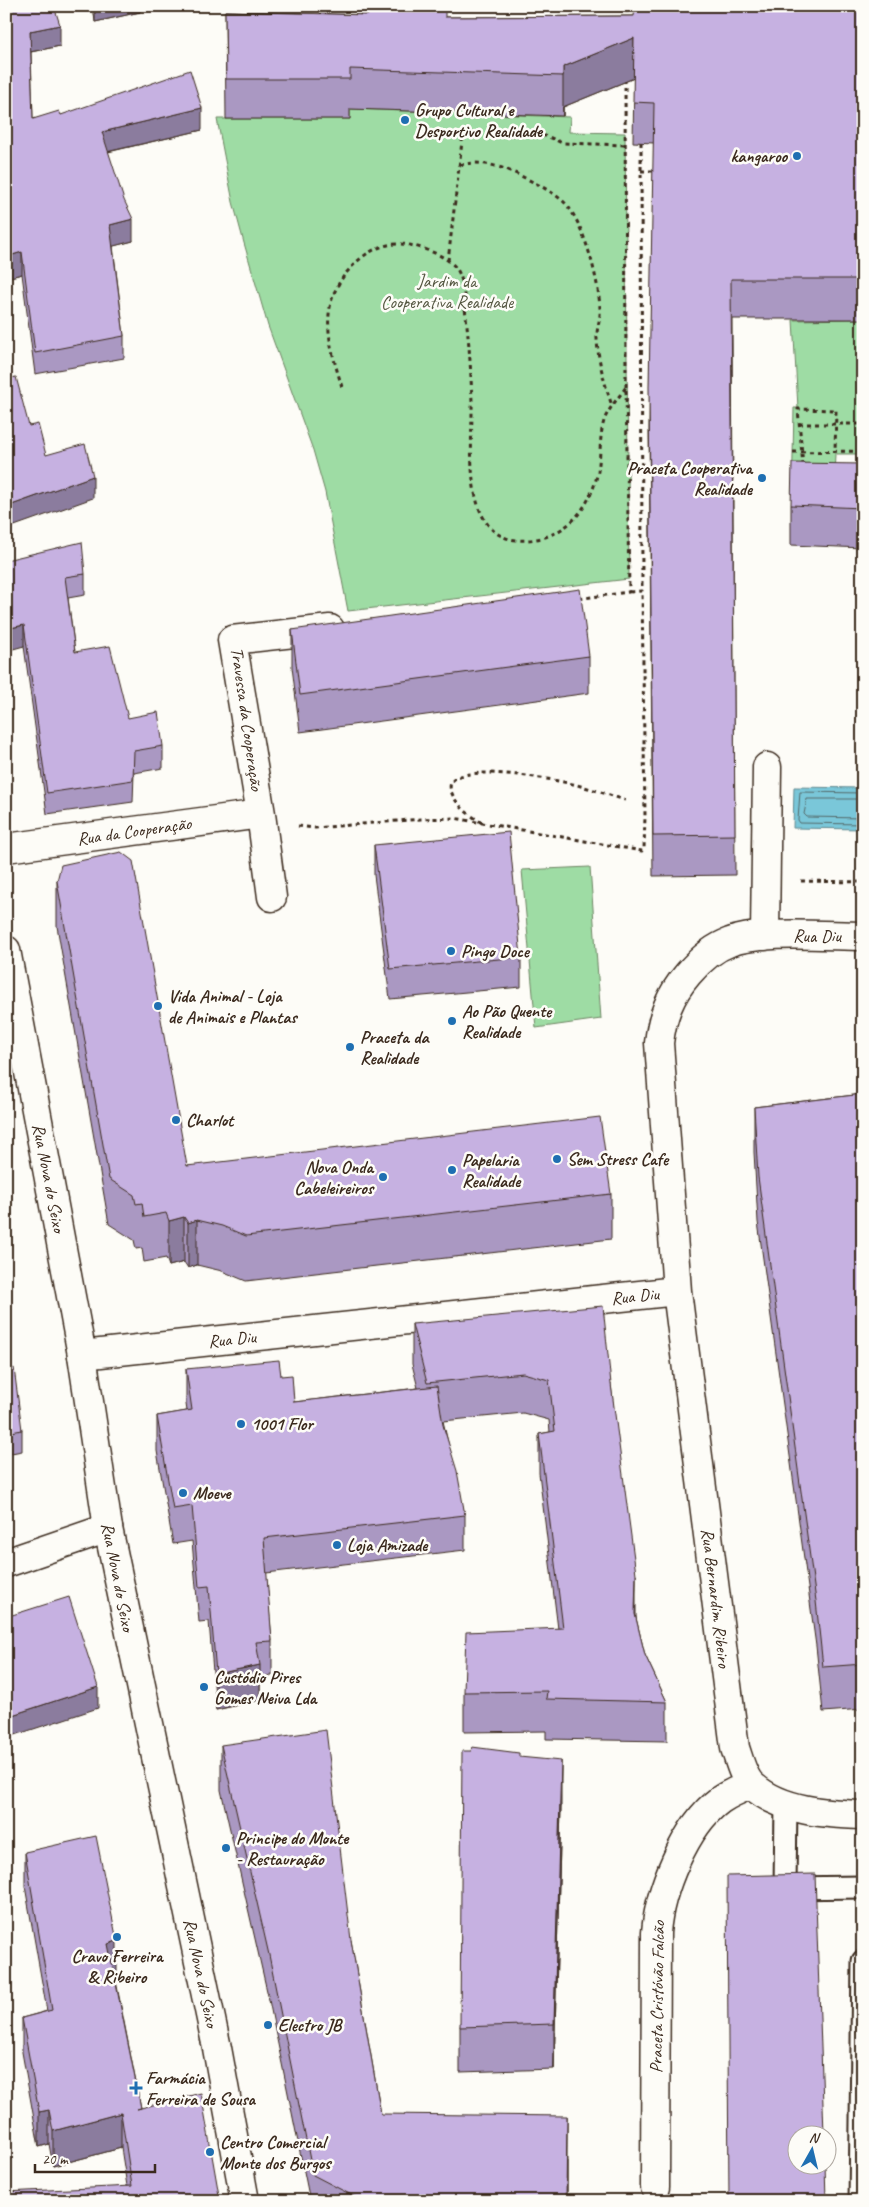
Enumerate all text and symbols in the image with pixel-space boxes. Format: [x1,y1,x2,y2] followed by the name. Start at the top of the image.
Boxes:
[415,99,544,142] place label: Grupo Cultural e Desportivo Realidade
[399,114,411,126] marker: Grupo Cultural e Desportivo Realidade
[731,145,788,167] place label: kangaroo
[791,150,803,162] marker: kangaroo
[381,270,514,313] park label: Jardim da Cooperativa Realidade
[627,457,754,500] place label: Praceta Cooperativa Realidade
[756,472,768,484] marker: Praceta Cooperativa Realidade
[226,646,268,794] street label: Travessa da Cooperação
[76,812,194,850] street label: Rua da Cooperação
[793,925,842,947] street label: Rua Diu
[461,940,531,962] place label: Pingo Doce
[445,945,457,957] marker: Pingo Doce
[168,985,298,1028] place label: Vida Animal - Loja de Animais e Plantas
[152,1000,164,1012] marker: Vida Animal - Loja de Animais e Plantas
[462,1000,553,1043] place label: Ao Pão Quente Realidade
[446,1015,458,1027] marker: Ao Pão Quente Realidade
[360,1026,430,1069] place label: Praceta da Realidade
[344,1041,356,1053] marker: Praceta da Realidade
[186,1109,235,1131] place label: Charlot
[170,1114,182,1126] marker: Charlot
[28,1122,71,1236] street label: Rua Nova do Seixo
[567,1148,670,1170] place label: Sem Stress Cafe
[462,1149,522,1192] place label: Papelaria Realidade
[551,1153,563,1165] marker: Sem Stress Cafe
[294,1156,375,1199] place label: Nova Onda Cabeleireiros
[446,1164,458,1176] marker: Papelaria Realidade
[377,1171,389,1183] marker: Nova Onda Cabeleireiros
[610,1282,661,1309] street label: Rua Diu
[207,1325,258,1352] street label: Rua Diu
[251,1413,315,1435] place label: 1001 Flor
[235,1418,247,1430] marker: 1001 Flor
[193,1482,233,1504] place label: Moeve
[177,1487,189,1499] marker: Moeve
[97,1521,140,1635] street label: Rua Nova do Seixo
[697,1527,736,1670] street label: Rua Bernardim Ribeiro
[347,1534,429,1556] place label: Loja Amizade
[331,1539,343,1551] marker: Loja Amizade
[214,1666,318,1709] place label: Custódio Pires Gomes Neiva Lda
[198,1681,210,1693] marker: Custódio Pires Gomes Neiva Lda
[236,1827,350,1870] place label: Principe do Monte - Restauração
[220,1842,232,1854] marker: Principe do Monte - Restauração
[179,1917,224,2031] street label: Rua Nova do Seixo
[645,1919,669,2073] street label: Praceta Cristóvão Falcão
[111,1931,123,1943] marker: Cravo Ferreira & Ribeiro
[72,1945,164,1988] place label: Cravo Ferreira & Ribeiro
[278,2014,343,2036] place label: Electro JB
[262,2019,274,2031] marker: Electro JB
[146,2067,256,2110] place label: Farmácia Ferreira de Sousa
[130,2082,142,2094] marker: Farmácia Ferreira de Sousa
[786,2124,836,2174] north arrow
[808,2129,822,2147] text: N
[220,2131,332,2174] place label: Centro Comercial Monte dos Burgos
[35,2142,155,2174] scale bar
[204,2146,216,2158] marker: Centro Comercial Monte dos Burgos
[42,2150,69,2169] text: 20 m

